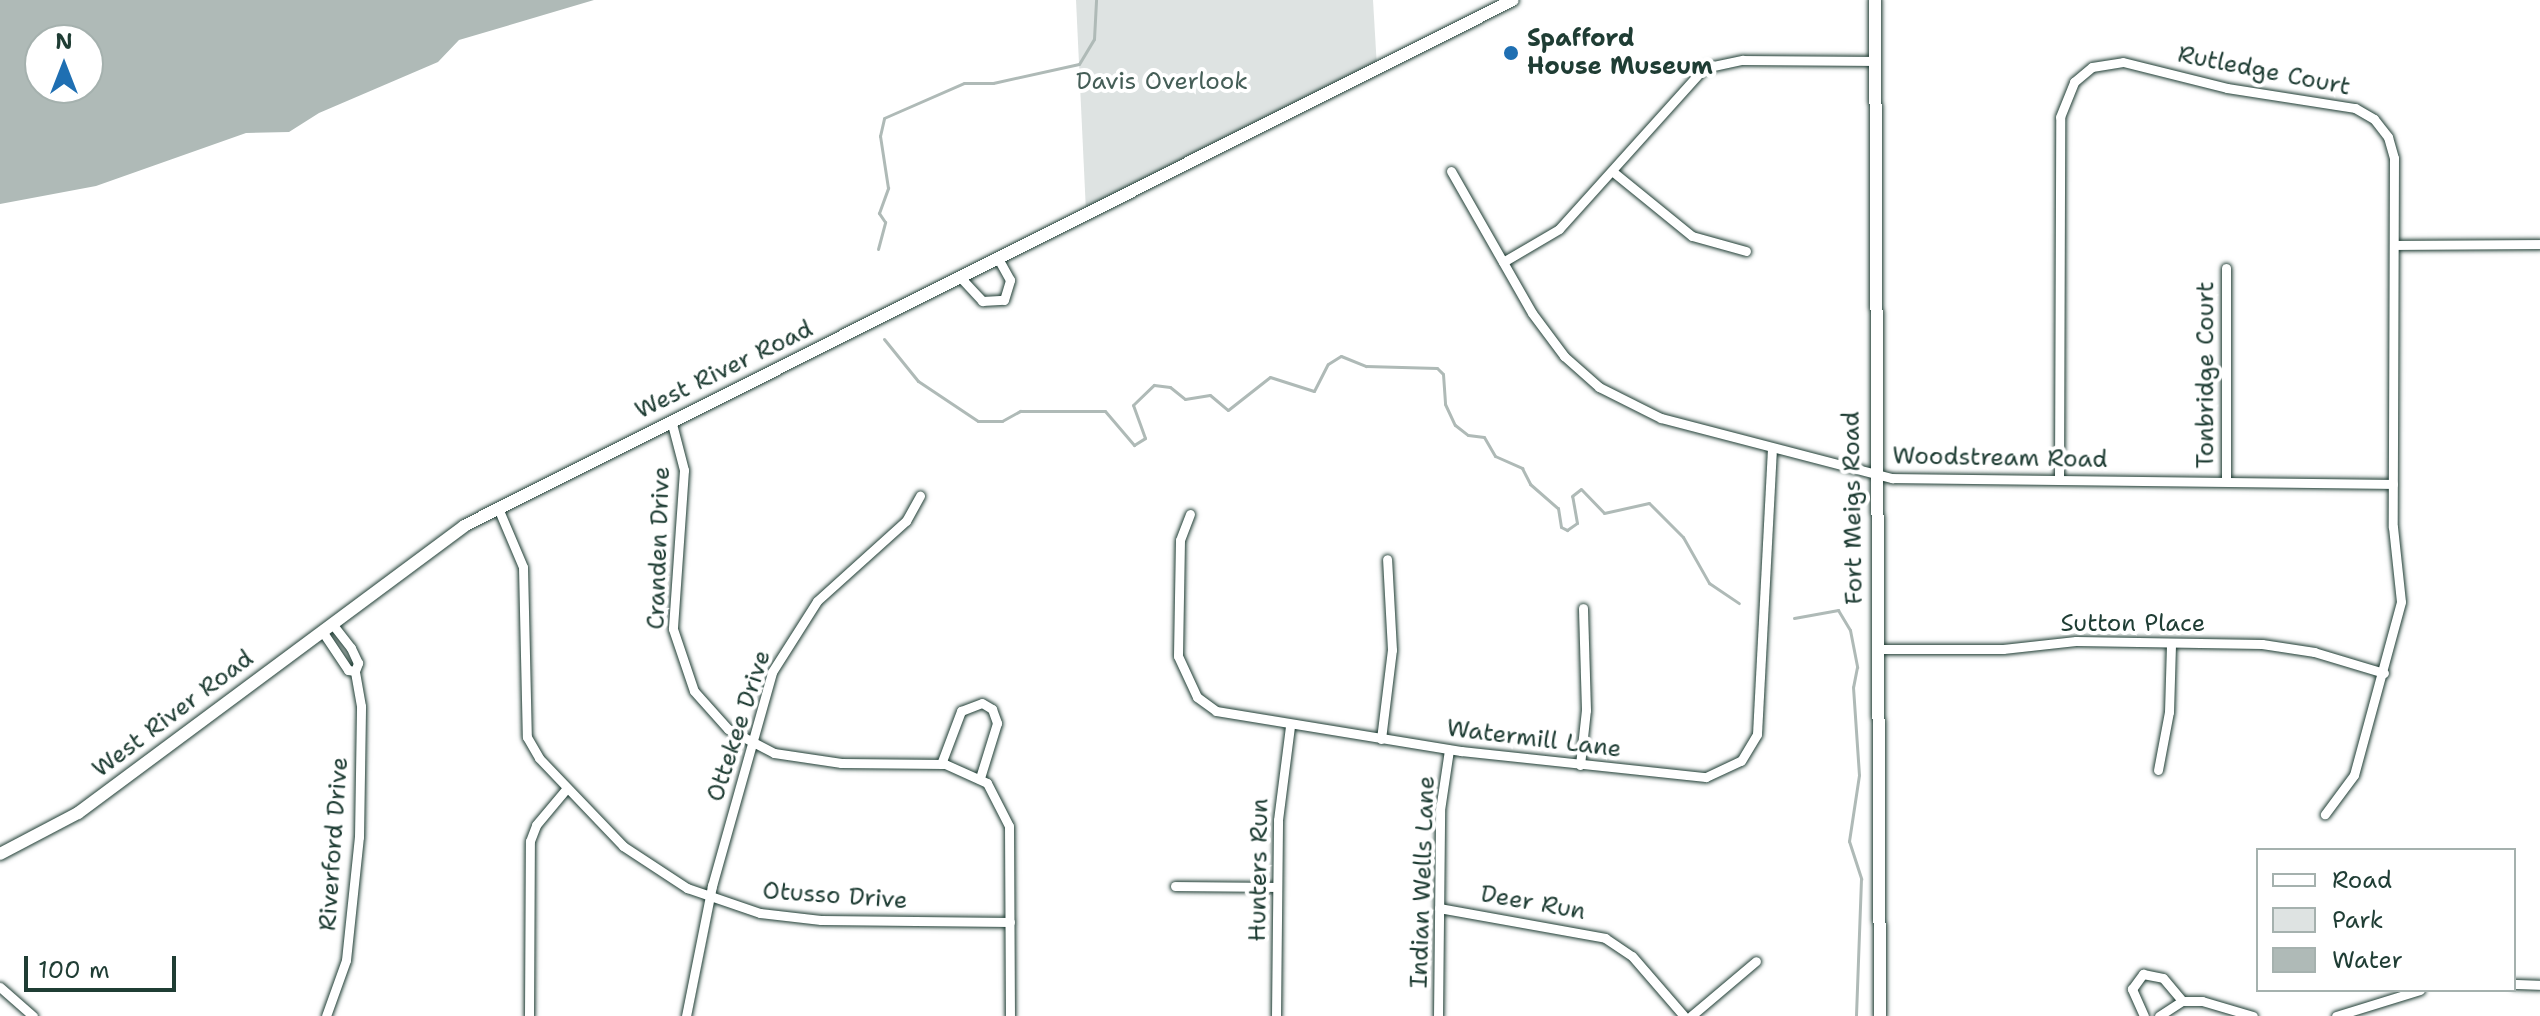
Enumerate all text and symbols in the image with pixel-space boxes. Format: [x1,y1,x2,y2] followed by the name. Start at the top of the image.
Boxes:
[24,24,104,104] north arrow
[1527,25,1713,81] place label: Spafford House Museum
[55,27,73,56] text: N
[2175,40,2353,102] street label: Rutledge Court
[1502,44,1520,62] marker: Spafford House Museum
[1076,68,1248,96] park label: Davis Overlook
[2192,282,2220,468] street label: Tonbridge Court
[631,315,817,425] street label: West River Road
[1837,411,1869,605] street label: Fort Meigs Road
[1892,442,2108,474] street label: Woodstream Road
[642,466,676,630] street label: Cranden Drive
[2061,610,2205,638] street label: Sutton Place
[87,644,259,784] street label: West River Road
[701,647,777,805] street label: Ottekee Drive
[1445,714,1623,764] street label: Watermill Lane
[314,756,354,932] street label: Riverford Drive
[1405,775,1441,989] street label: Indian Wells Lane
[1243,798,1275,942] street label: Hunters Run
[2256,848,2516,992] legend
[2332,864,2392,896] text: Road
[762,877,908,915] street label: Otusso Drive
[1478,880,1588,926] street label: Deer Run
[2332,904,2384,936] text: Park
[28,940,180,990] scale bar
[2332,944,2403,976] text: Water
[38,954,110,986] text: 100 m

